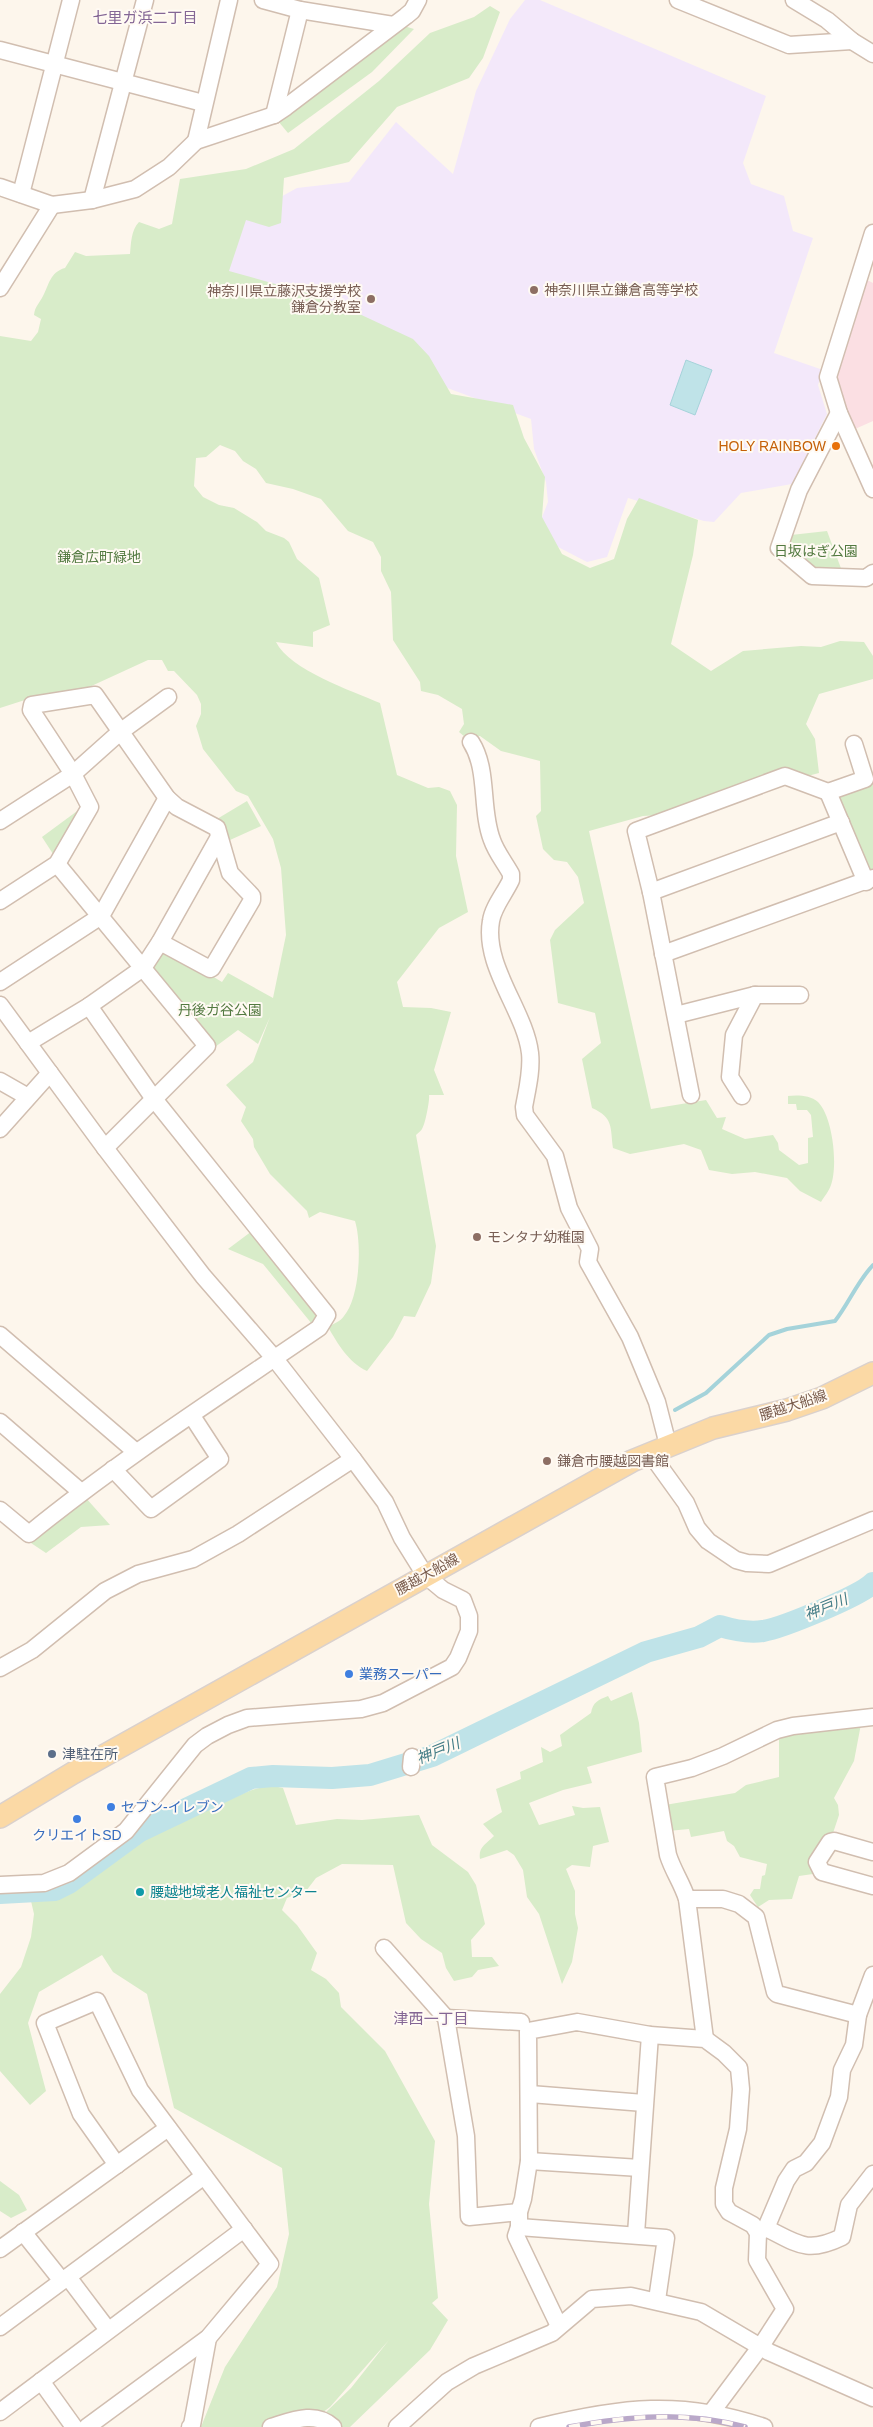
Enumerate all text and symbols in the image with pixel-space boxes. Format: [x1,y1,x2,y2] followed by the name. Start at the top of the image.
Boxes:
[92,9,198,26] district label: 七里ガ浜二丁目
[544,282,698,298] place label: 神奈川県立鎌倉高等学校
[207,283,361,315] place label: 神奈川県立藤沢支援学校 鎌倉分教室
[528,284,540,296] marker: 神奈川県立鎌倉高等学校
[365,293,377,305] marker: 神奈川県立藤沢支援学校 鎌倉分教室
[718,438,827,454] place label: HOLY RAINBOW
[830,440,842,452] marker: HOLY RAINBOW
[774,543,858,559] park label: 日坂はぎ公園
[57,549,141,565] park label: 鎌倉広町緑地
[178,1002,262,1018] park label: 丹後ガ谷公園
[487,1229,585,1245] place label: モンタナ幼稚園
[471,1231,483,1243] marker: モンタナ幼稚園
[757,1387,829,1423] street label: 腰越大船線
[557,1453,669,1469] place label: 鎌倉市腰越図書館
[541,1455,553,1467] marker: 鎌倉市腰越図書館
[393,1550,461,1598] street label: 腰越大船線
[802,1589,852,1623] water label: 神戸川
[359,1666,443,1682] place label: 業務スーパー
[343,1668,355,1680] marker: 業務スーパー
[414,1733,464,1767] water label: 神戸川
[62,1746,118,1762] place label: 津駐在所
[46,1748,58,1760] marker: 津駐在所
[121,1799,224,1815] place label: セブン-イレブン
[105,1801,117,1813] marker: セブン-イレブン
[71,1813,83,1825] marker: クリエイトSD
[32,1827,122,1843] place label: クリエイトSD
[150,1884,318,1900] place label: 腰越地域老人福祉センター
[134,1886,146,1898] marker: 腰越地域老人福祉センター
[393,2010,469,2027] district label: 津西一丁目

